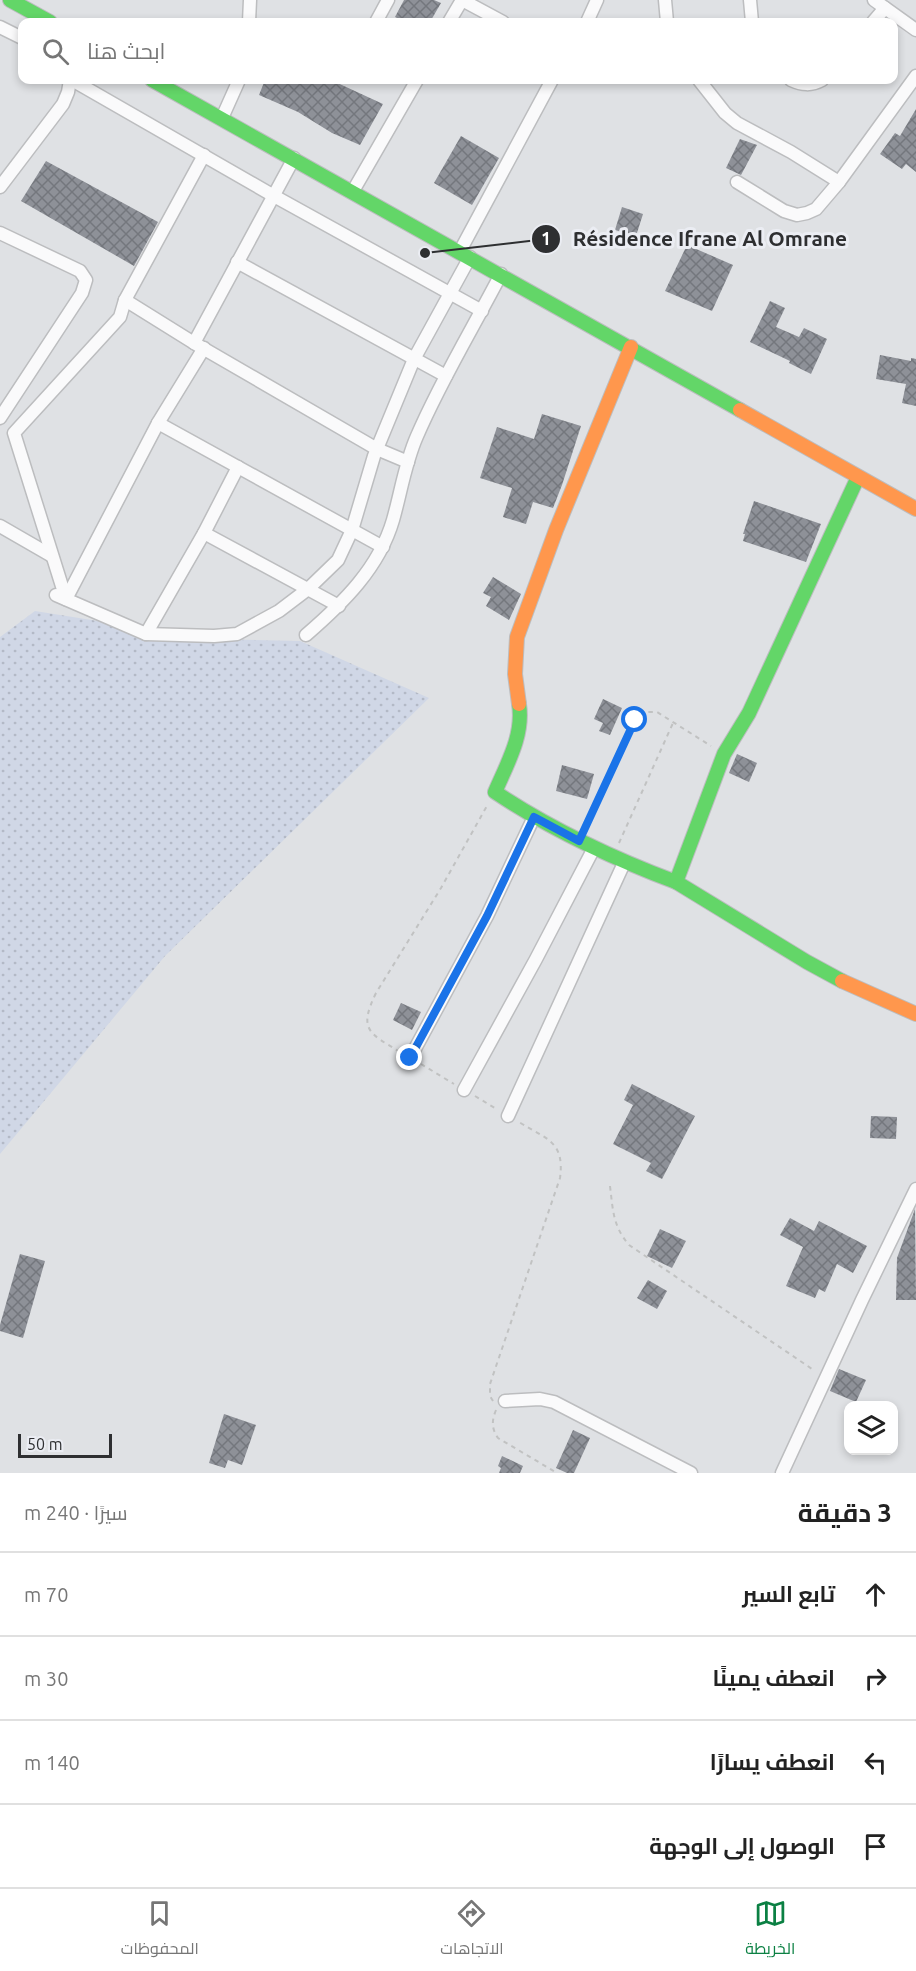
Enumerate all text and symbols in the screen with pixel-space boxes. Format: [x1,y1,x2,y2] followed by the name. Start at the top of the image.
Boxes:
[18,18,898,84] search box
[39,35,72,68] icon: search
[87,38,166,63] text: ابحث هنا
[531,219,859,258] callout: Résidence Ifrane Al Omrane
[573,226,847,250] text: Résidence Ifrane Al Omrane
[541,228,551,248] text: 1
[621,706,647,732] route start
[396,1044,422,1070] route end
[844,1401,898,1455] map controls
[844,1401,898,1455] button: layers
[18,1431,112,1458] scale bar
[27,1435,63,1453] text: 50 m
[798,1498,892,1527] text: 3 دقيقة
[24,1501,128,1524] text: سيرًا · 240 m
[859,1578,892,1611] icon: ahead
[742,1581,835,1606] text: تابع السير
[24,1583,68,1606] text: 70 m
[859,1662,892,1695] icon: right
[713,1665,835,1690] text: انعطف يمينًا
[24,1667,68,1690] text: 30 m
[859,1746,892,1779] icon: left
[710,1749,835,1774] text: انعطف يسارًا
[24,1751,80,1774] text: 140 m
[859,1830,892,1863] icon: arrive
[649,1833,835,1858] text: الوصول إلى الوجهة
[121,1897,199,1963] tab: المحفوظات
[440,1897,504,1963] tab: الاتجاهات
[745,1897,795,1963] tab: الخريطة

